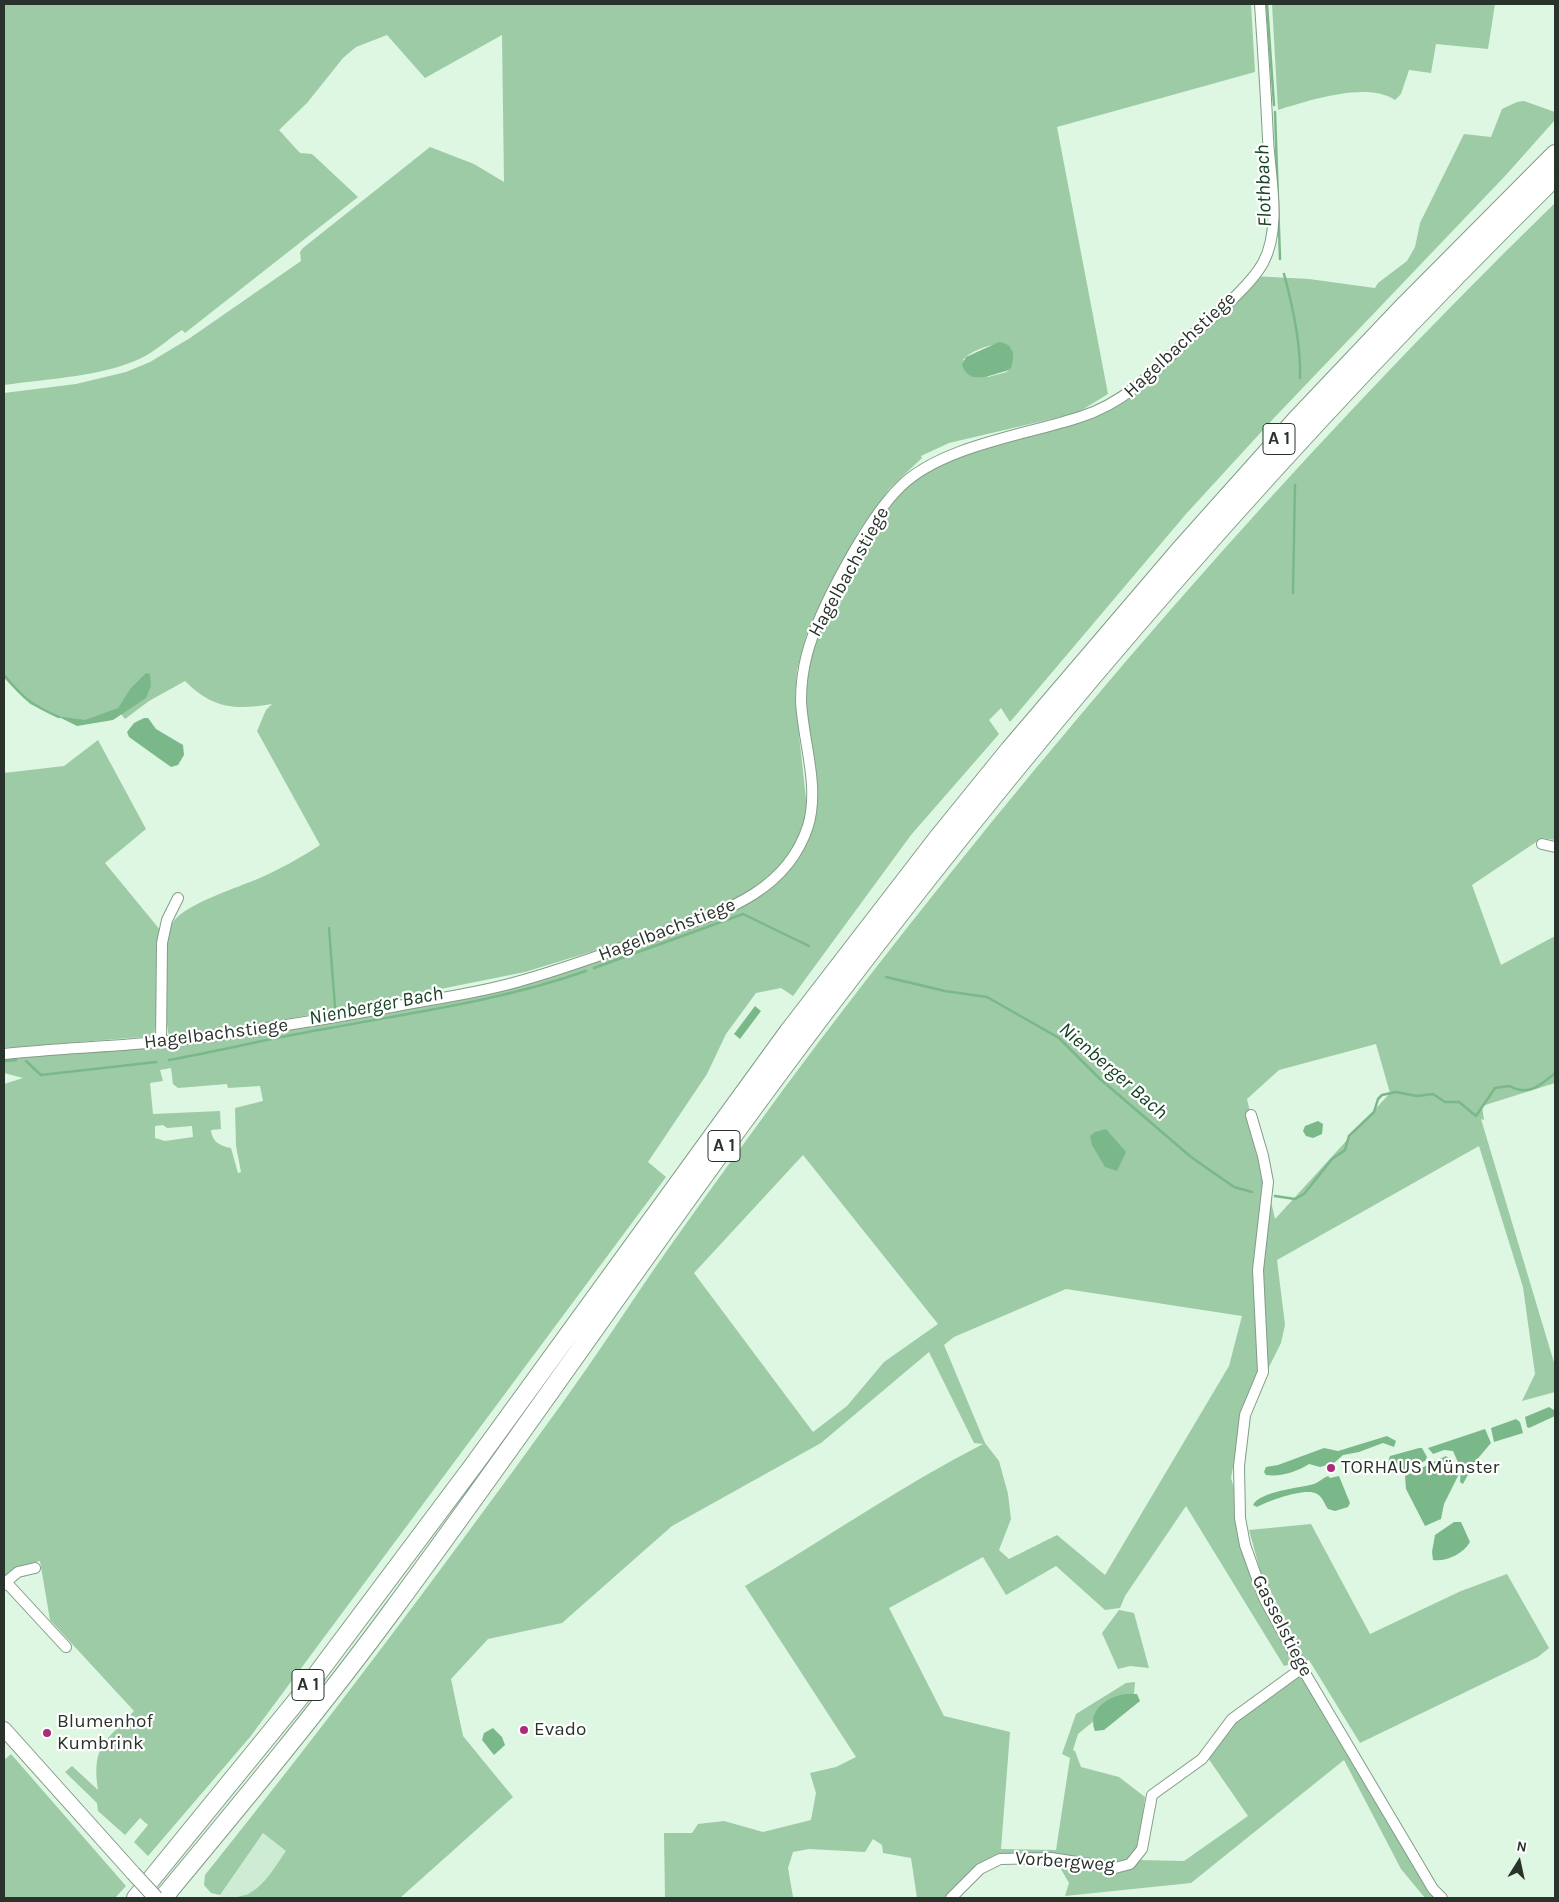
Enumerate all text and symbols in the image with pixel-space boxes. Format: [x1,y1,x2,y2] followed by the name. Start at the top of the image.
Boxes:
[1251,144,1277,228] water label: Flothbach
[1119,287,1241,403] street label: Hagelbachstiege
[1263,424,1295,454] road number: A 1
[804,503,894,641] street label: Hagelbachstiege
[595,893,739,967] street label: Hagelbachstiege
[307,981,445,1031] water label: Nienberger Bach
[143,1014,289,1054] street label: Hagelbachstiege
[1054,1017,1172,1125] water label: Nienberger Bach
[708,1130,740,1162] road number: A 1
[1341,1457,1499,1479] place label: TORHAUS Münster
[1325,1462,1337,1474] marker: TORHAUS Münster
[1247,1571,1317,1681] street label: Gasselstiege
[292,1670,324,1700] road number: A 1
[57,1711,153,1755] place label: Blumenhof Kumbrink
[534,1719,586,1741] place label: Evado
[518,1724,530,1736] marker: Evado
[41,1727,53,1739] marker: Blumenhof Kumbrink
[1494,1837,1544,1887] north arrow
[1515,1837,1528,1856] text: N
[1014,1847,1116,1877] street label: Vorbergweg

